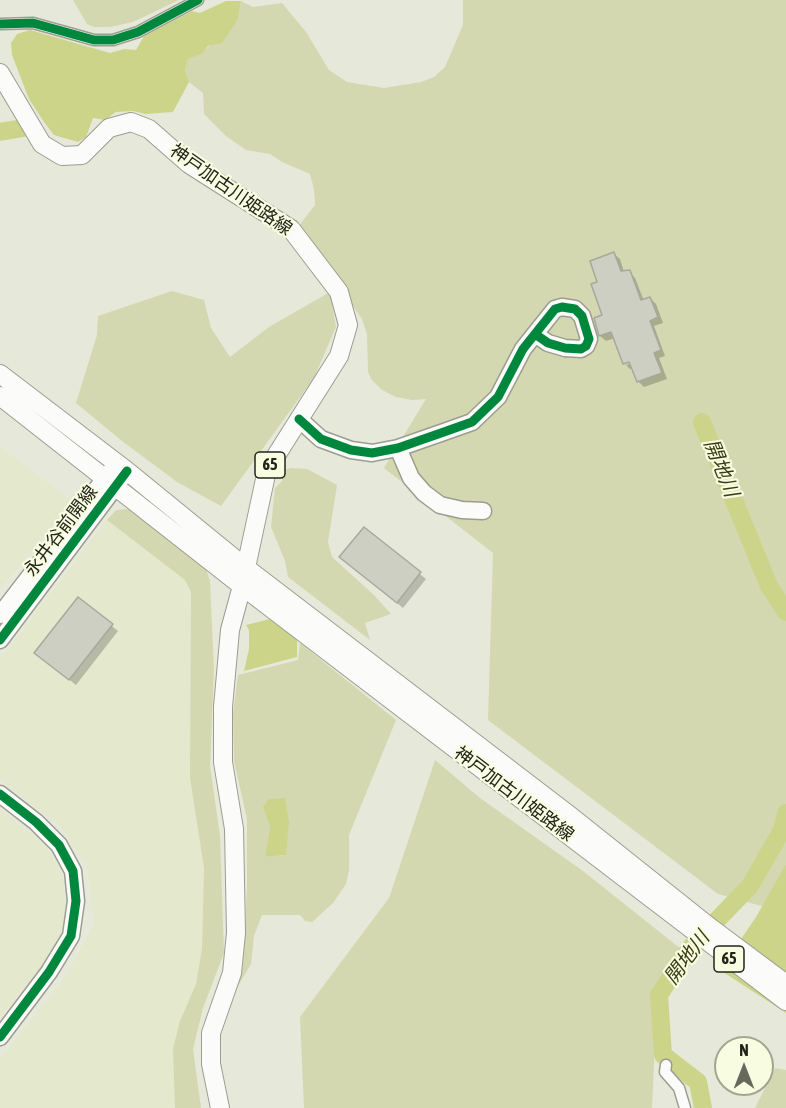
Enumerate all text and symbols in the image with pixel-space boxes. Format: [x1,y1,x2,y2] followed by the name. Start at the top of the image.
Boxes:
[166,140,296,240] street label: 神戸加古川姫路線
[699,436,743,500] water label: 開地川
[255,452,285,478] road number: 65
[20,481,102,581] street label: 永井谷前開線
[450,742,578,846] street label: 神戸加古川姫路線
[659,927,715,989] water label: 開地川
[714,946,744,972] road number: 65
[714,1036,774,1096] north arrow
[739,1041,749,1059] text: N

